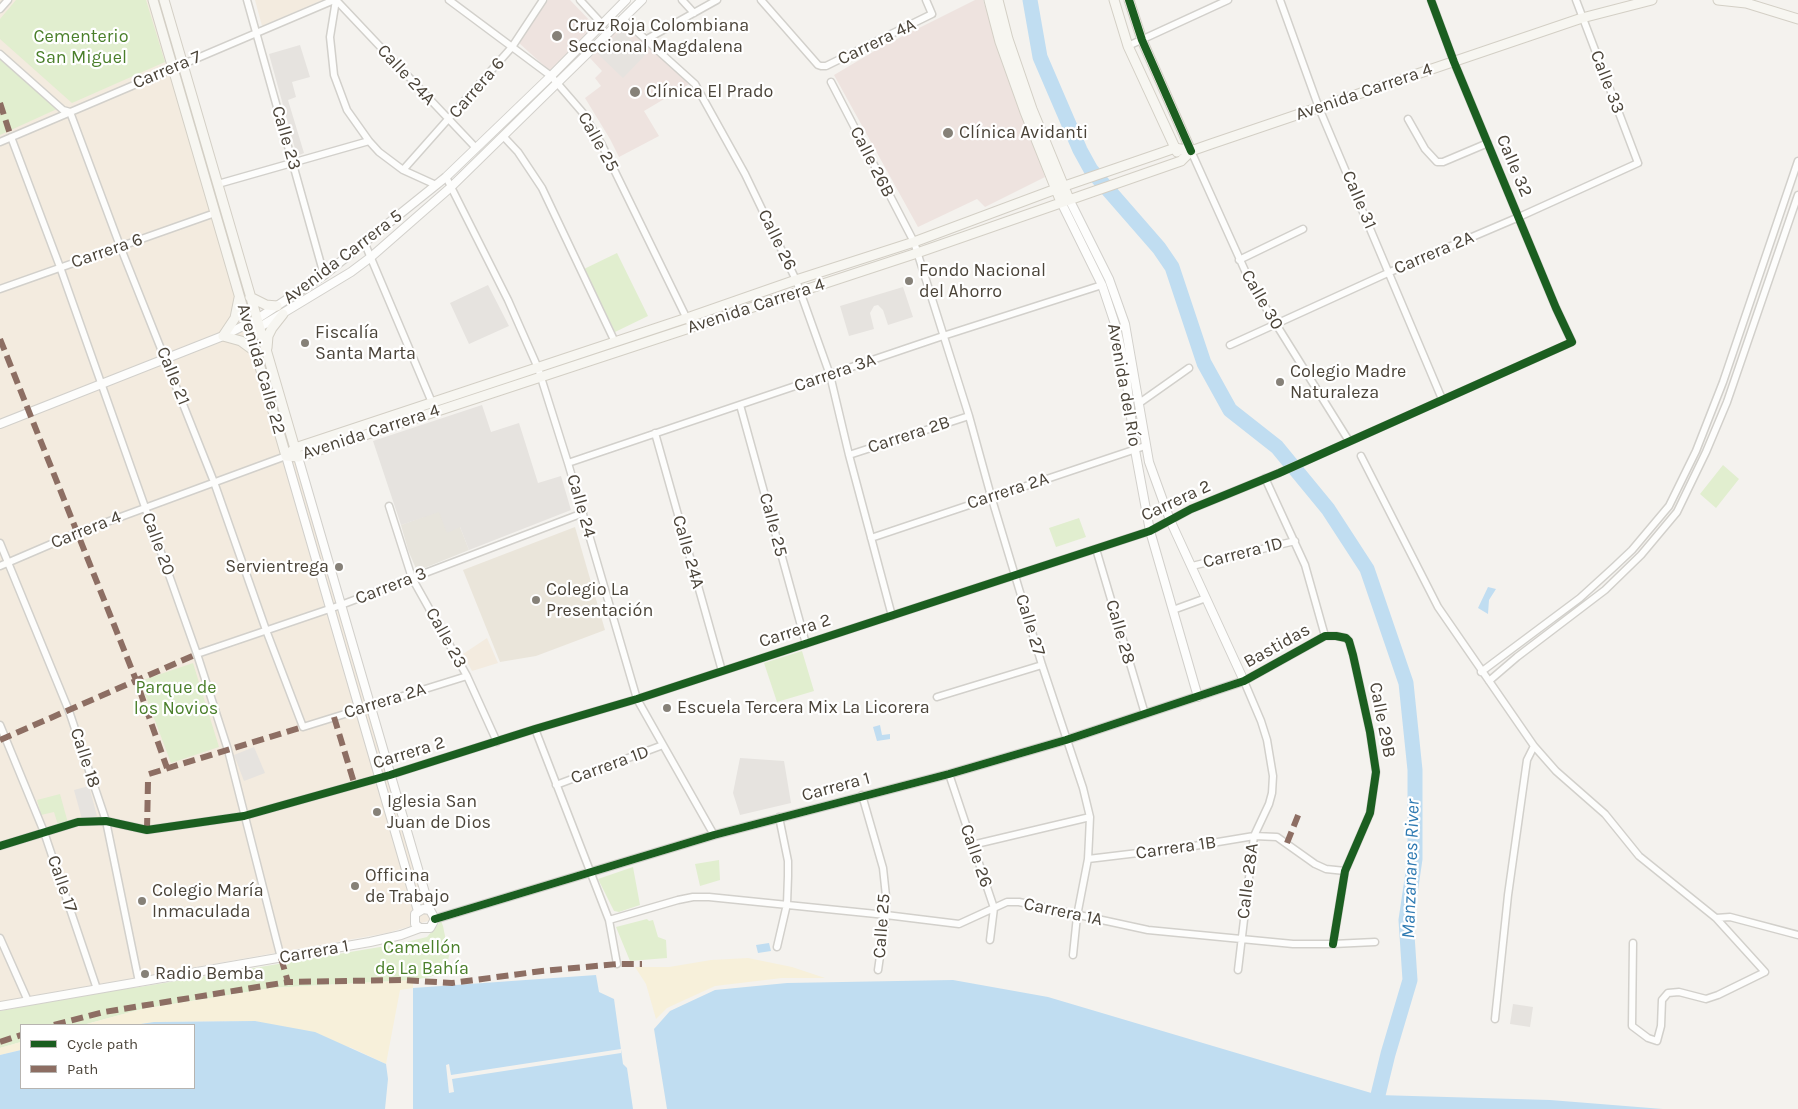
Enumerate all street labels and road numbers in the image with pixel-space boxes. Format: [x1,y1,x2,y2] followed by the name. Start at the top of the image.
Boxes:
[834,14,920,70] street label: Carrera 4A
[372,40,440,110] street label: Calle 24A
[129,46,205,94] street label: Carrera 7
[1585,47,1629,117] street label: Calle 33
[445,53,509,123] street label: Carrera 6
[1293,58,1435,126] street label: Avenida Carrera 4
[267,103,305,173] street label: Calle 23
[573,108,623,176] street label: Calle 25
[845,123,899,201] street label: Calle 26B
[1491,132,1537,200] street label: Calle 32
[1337,168,1381,232] street label: Calle 31
[279,205,407,309] street label: Avenida Carrera 5
[753,206,801,274] street label: Calle 26
[1391,227,1477,279] street label: Carrera 2A
[68,229,146,273] street label: Carrera 6
[1236,266,1288,334] street label: Calle 30
[685,274,827,338] street label: Avenida Carrera 4
[232,301,290,437] street label: Avenida Calle 22
[1103,322,1145,448] street label: Avenida del Río
[152,344,194,408] street label: Calle 21
[791,349,879,397] street label: Carrera 3A
[300,400,442,464] street label: Avenida Carrera 4
[865,412,953,458] street label: Carrera 2B
[964,468,1052,514] street label: Carrera 2A
[562,472,600,540] street label: Calle 24
[1138,476,1214,526] street label: Carrera 2
[754,491,792,559] street label: Calle 25
[48,506,124,554] street label: Carrera 4
[137,509,179,579] street label: Calle 20
[667,513,709,591] street label: Calle 24A
[1201,533,1285,573] street label: Carrera 1D
[352,563,430,609] street label: Carrera 3
[1010,592,1050,658] street label: Calle 27
[1101,597,1139,667] street label: Calle 28
[421,604,471,672] street label: Calle 23
[756,609,834,653] street label: Carrera 2
[1240,619,1314,673] street label: Bastidas
[341,678,429,724] street label: Carrera 2A
[1364,680,1400,760] street label: Calle 29B
[65,725,105,791] street label: Calle 18
[370,732,448,774] street label: Carrera 2
[568,741,652,789] street label: Carrera 1D
[799,768,873,806] street label: Carrera 1
[955,822,997,890] street label: Calle 26
[1134,832,1218,864] street label: Carrera 1B
[1233,842,1263,920] street label: Calle 28A
[42,853,82,915] street label: Calle 17
[869,893,895,959] street label: Calle 25
[1022,893,1104,931] street label: Carrera 1A
[278,935,350,969] street label: Carrera 1

